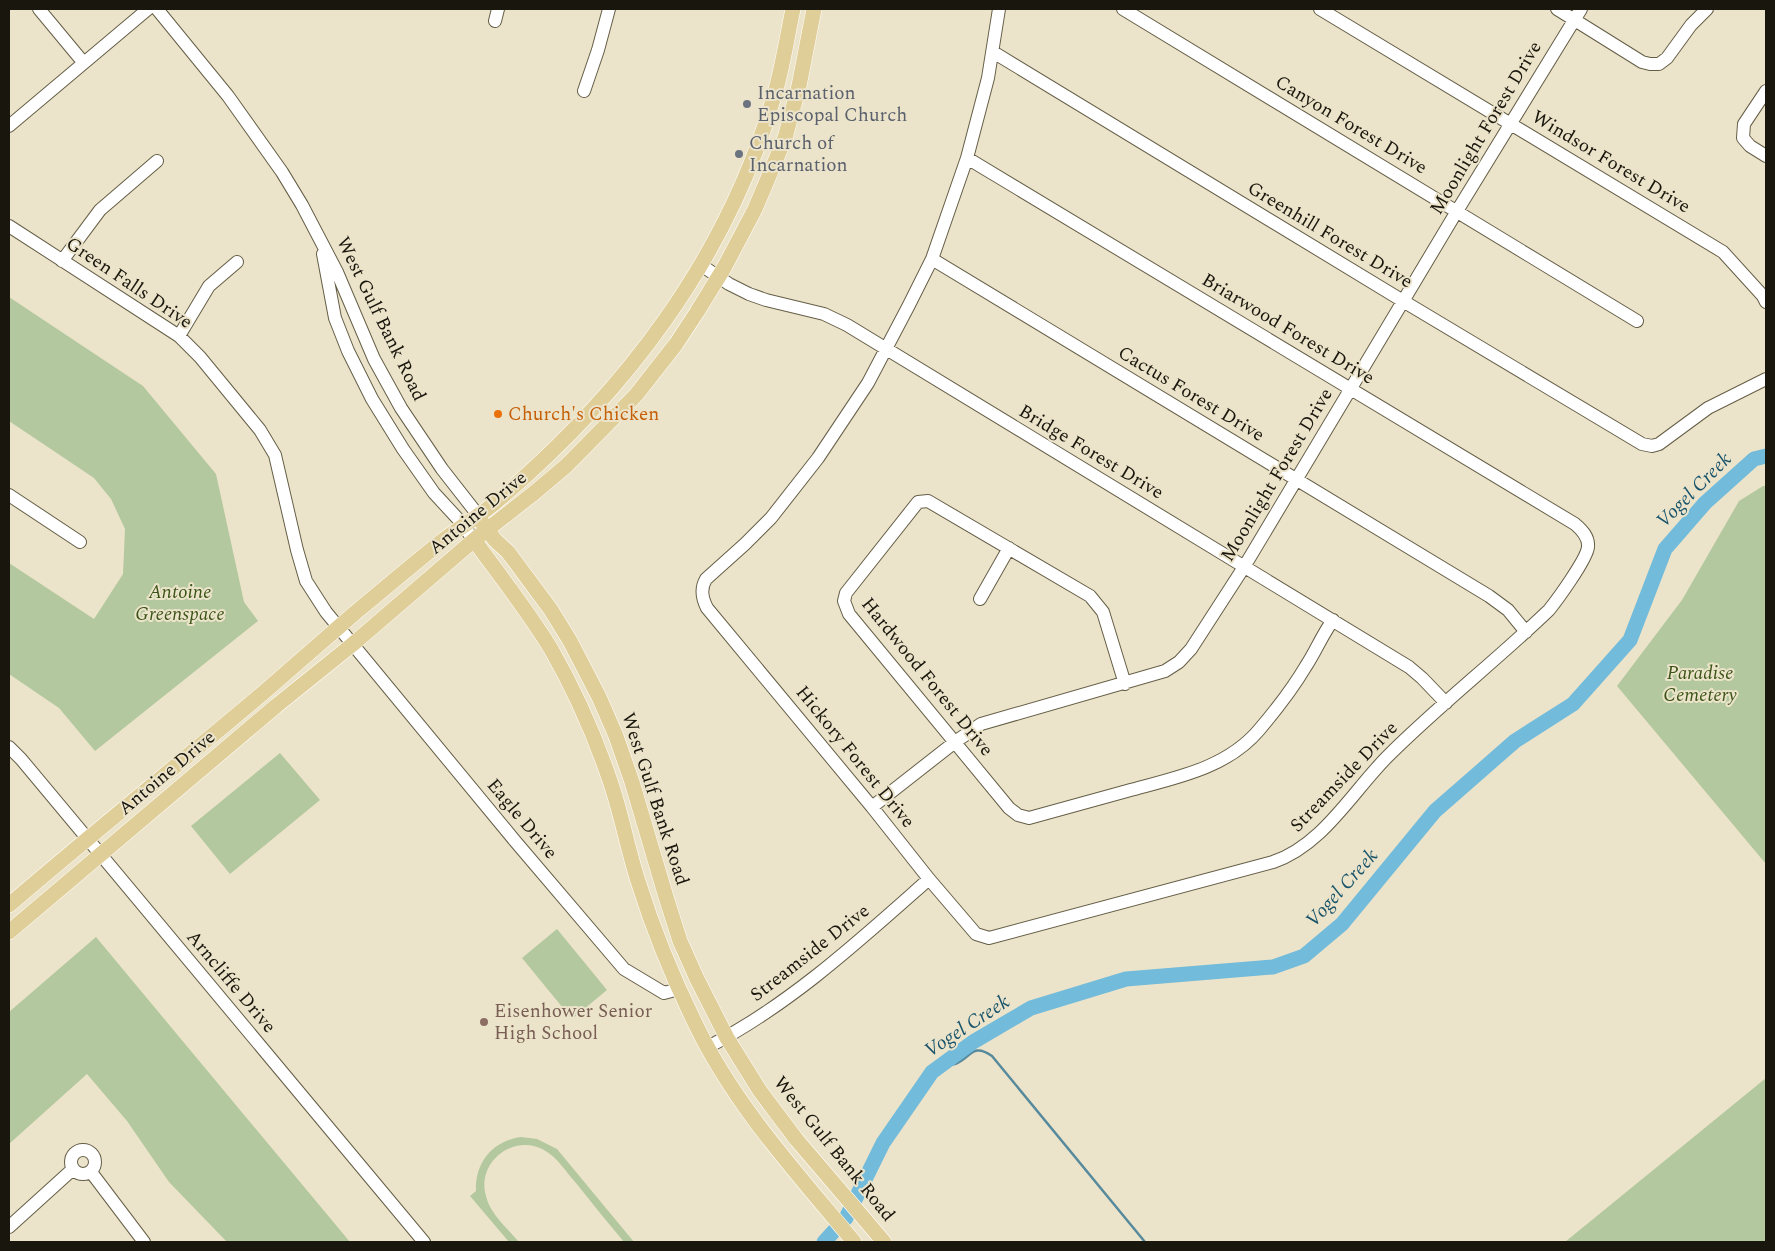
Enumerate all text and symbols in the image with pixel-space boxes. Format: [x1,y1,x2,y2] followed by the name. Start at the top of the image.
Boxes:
[1423,36,1549,220] street label: Moonlight Forest Drive
[1269,68,1433,182] street label: Canyon Forest Drive
[757,79,907,130] place label: Incarnation Episcopal Church
[741,98,753,110] marker: Incarnation Episcopal Church
[1526,103,1696,221] street label: Windsor Forest Drive
[749,129,848,180] place label: Church of Incarnation
[733,148,745,160] marker: Church of Incarnation
[1242,174,1418,296] street label: Greenhill Forest Drive
[60,230,198,336] street label: Green Falls Drive
[328,232,434,406] street label: West Gulf Bank Road
[1196,266,1380,392] street label: Briarwood Forest Drive
[1112,339,1270,449] street label: Cactus Forest Drive
[1214,383,1340,567] street label: Moonlight Forest Drive
[1013,397,1169,507] street label: Bridge Forest Drive
[508,400,659,429] place label: Church's Chicken
[492,408,504,420] marker: Church's Chicken
[1649,445,1739,535] water label: Vogel Creek
[422,464,534,562] street label: Antoine Drive
[135,578,225,629] park label: Antoine Greenspace
[854,591,1000,763] street label: Hardwood Forest Drive
[1663,659,1737,710] park label: Paradise Cemetery
[788,679,922,835] street label: Hickory Forest Drive
[613,709,697,889] street label: West Gulf Bank Road
[1283,715,1405,839] street label: Streamside Drive
[112,723,222,823] street label: Antoine Drive
[479,772,565,866] street label: Eagle Drive
[1298,842,1386,934] water label: Vogel Creek
[744,897,876,1009] street label: Streamside Drive
[179,924,283,1040] street label: Arncliffe Drive
[918,987,1016,1065] water label: Vogel Creek
[494,997,653,1048] place label: Eisenhower Senior High School
[478,1016,490,1028] marker: Eisenhower Senior High School
[766,1070,902,1228] street label: West Gulf Bank Road

